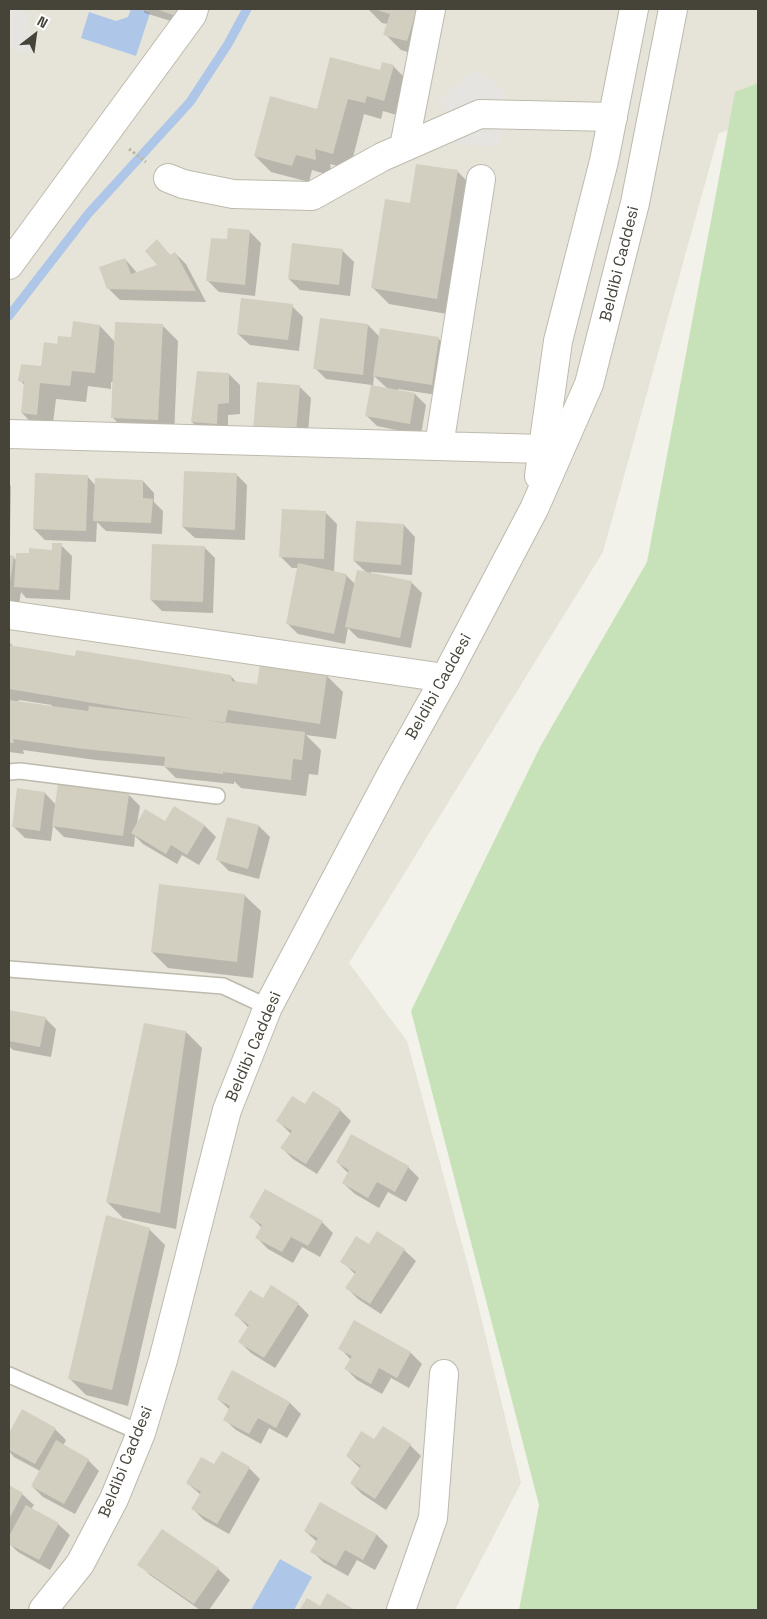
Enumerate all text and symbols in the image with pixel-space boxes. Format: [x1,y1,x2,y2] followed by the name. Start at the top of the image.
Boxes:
[10,10,60,60] north arrow
[34,12,51,32] text: N
[596,204,644,324] street label: Beldibi Caddesi
[402,631,476,743] street label: Beldibi Caddesi
[222,989,286,1105] street label: Beldibi Caddesi
[95,1404,157,1520] street label: Beldibi Caddesi

